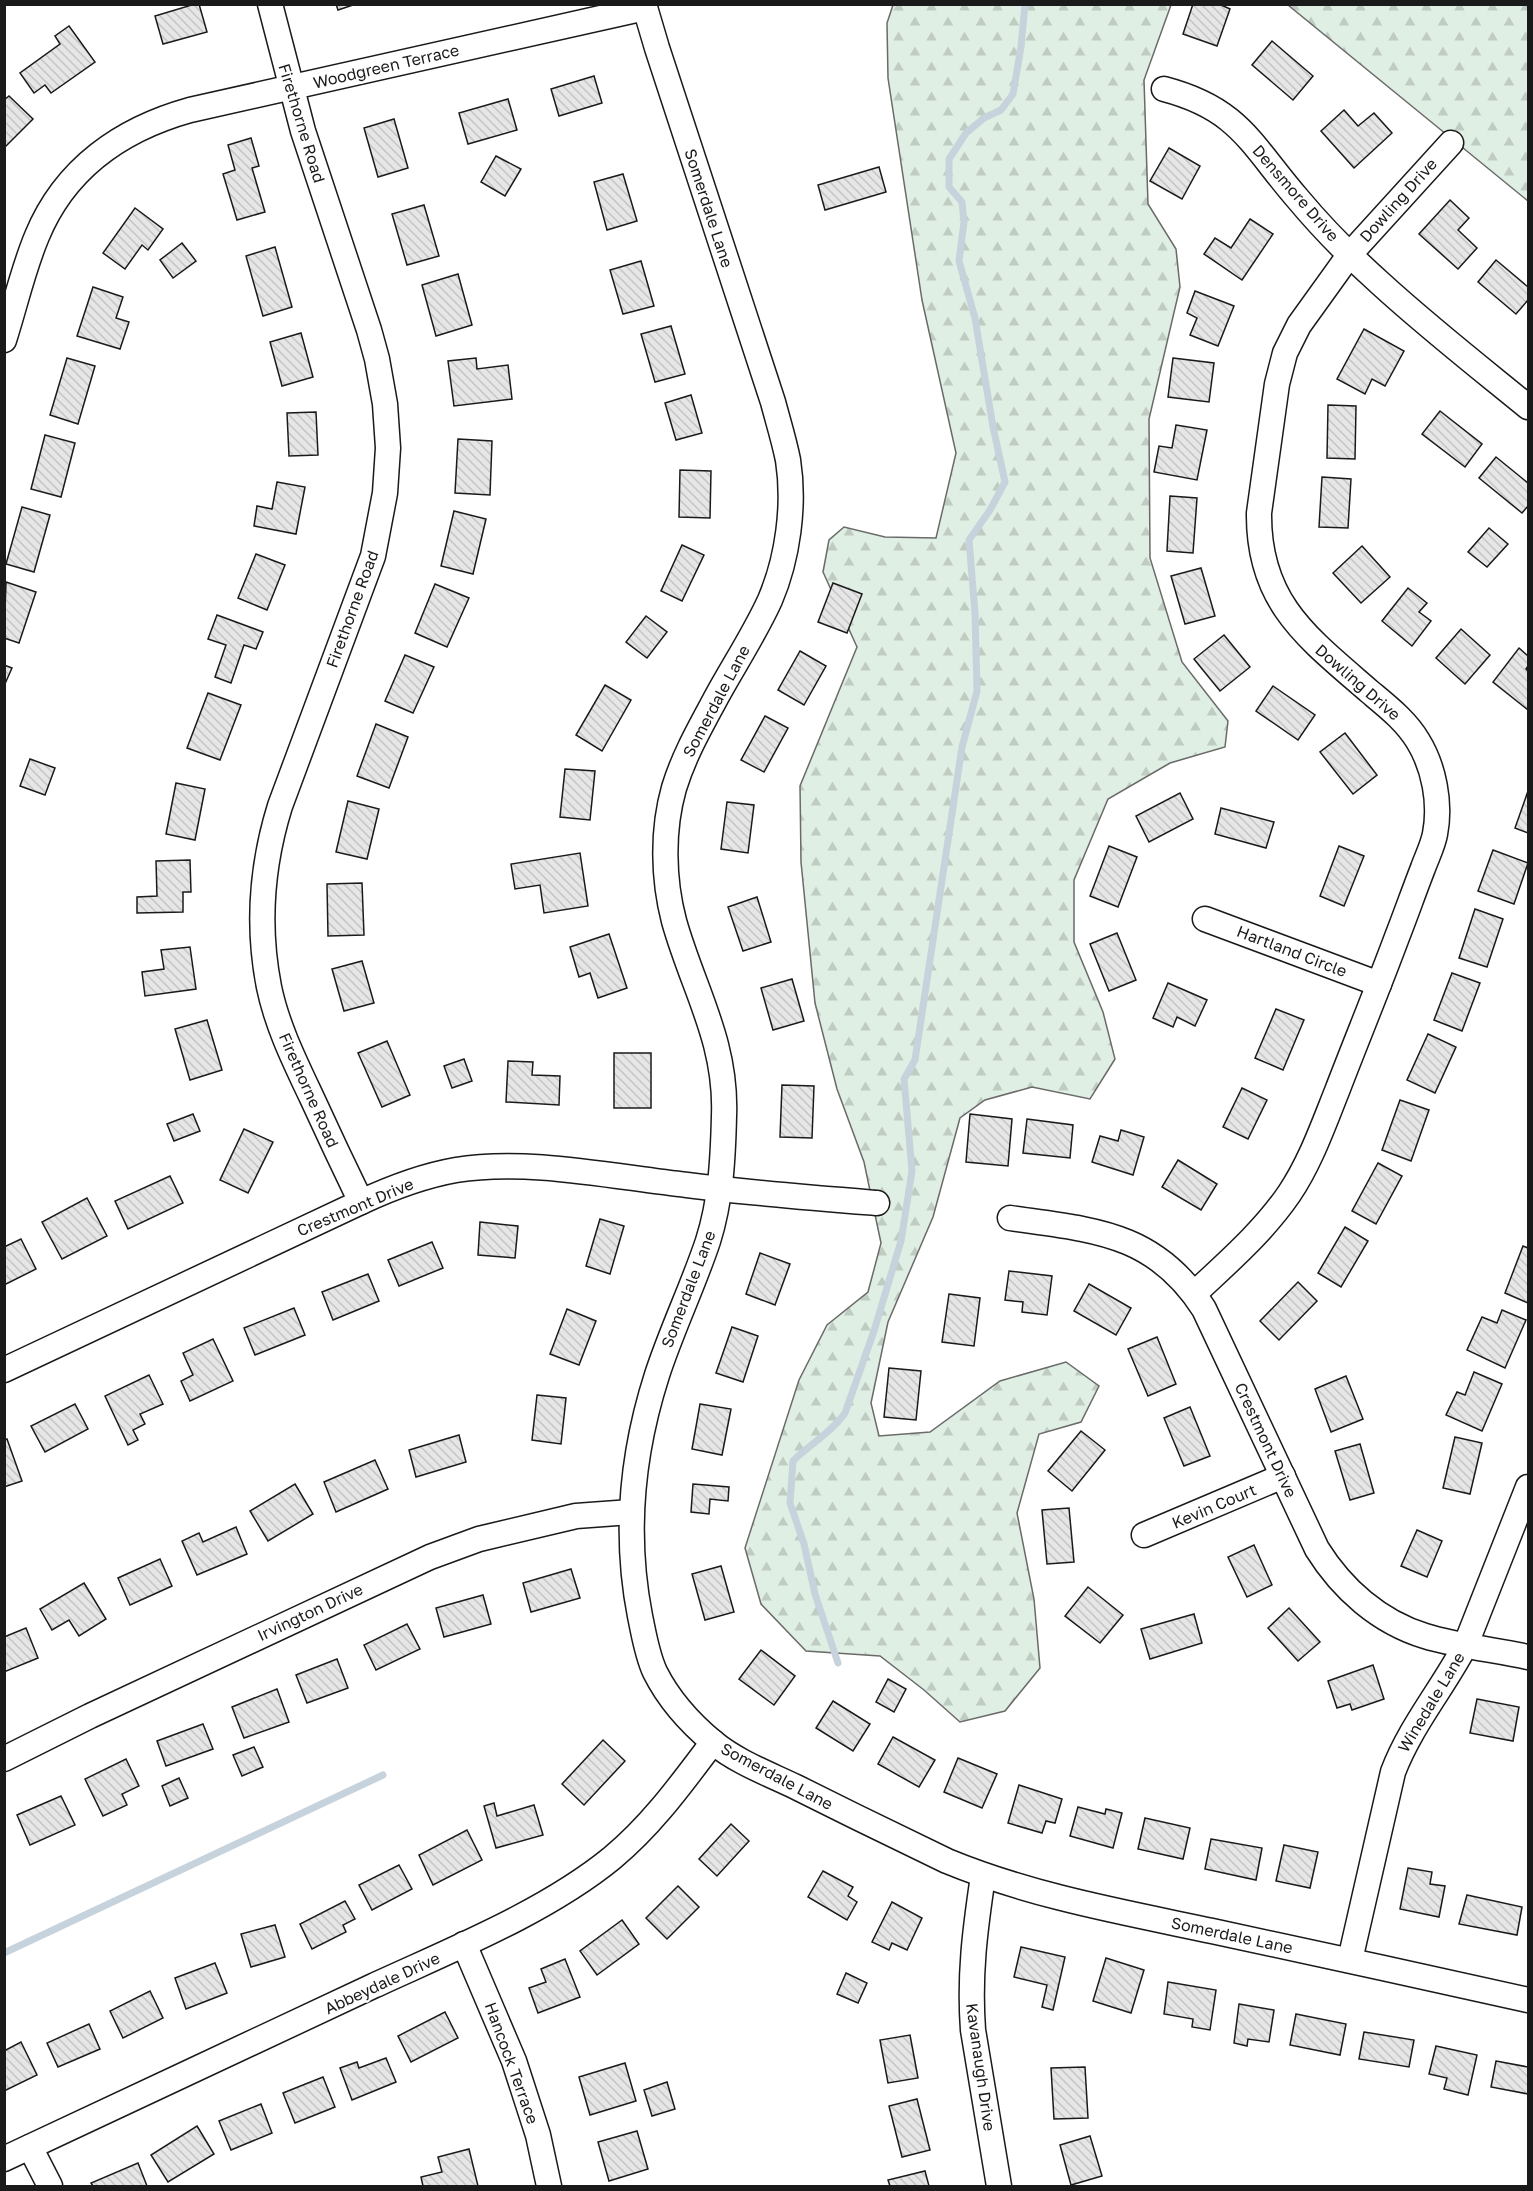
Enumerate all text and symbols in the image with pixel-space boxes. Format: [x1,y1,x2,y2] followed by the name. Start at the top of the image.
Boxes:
[311,39,461,93] street label: Woodgreen Terrace
[274,61,330,185] street label: Firethorne Road
[1249,141,1343,245] street label: Densmore Drive
[680,146,738,270] street label: Somerdale Lane
[1355,154,1441,246] street label: Dowling Drive
[321,548,383,670] street label: Firethorne Road
[1311,640,1405,724] street label: Dowling Drive
[678,642,754,760] street label: Somerdale Lane
[1234,921,1350,981] street label: Hartland Circle
[275,1029,343,1151] street label: Firethorne Road
[294,1173,416,1241] street label: Crestmont Drive
[656,1228,720,1350] street label: Somerdale Lane
[1231,1379,1301,1501] street label: Crestmont Drive
[1169,1479,1259,1533] street label: Kevin Court
[254,1579,366,1645] street label: Irvington Drive
[1393,1648,1469,1756] street label: Winedale Lane
[718,1738,836,1814] street label: Somerdale Lane
[1169,1912,1295,1958] street label: Somerdale Lane
[321,1948,443,2018] street label: Abbeydale Drive
[481,1999,543,2127] street label: Hancock Terrace
[962,2002,1000,2132] street label: Kavanaugh Drive

